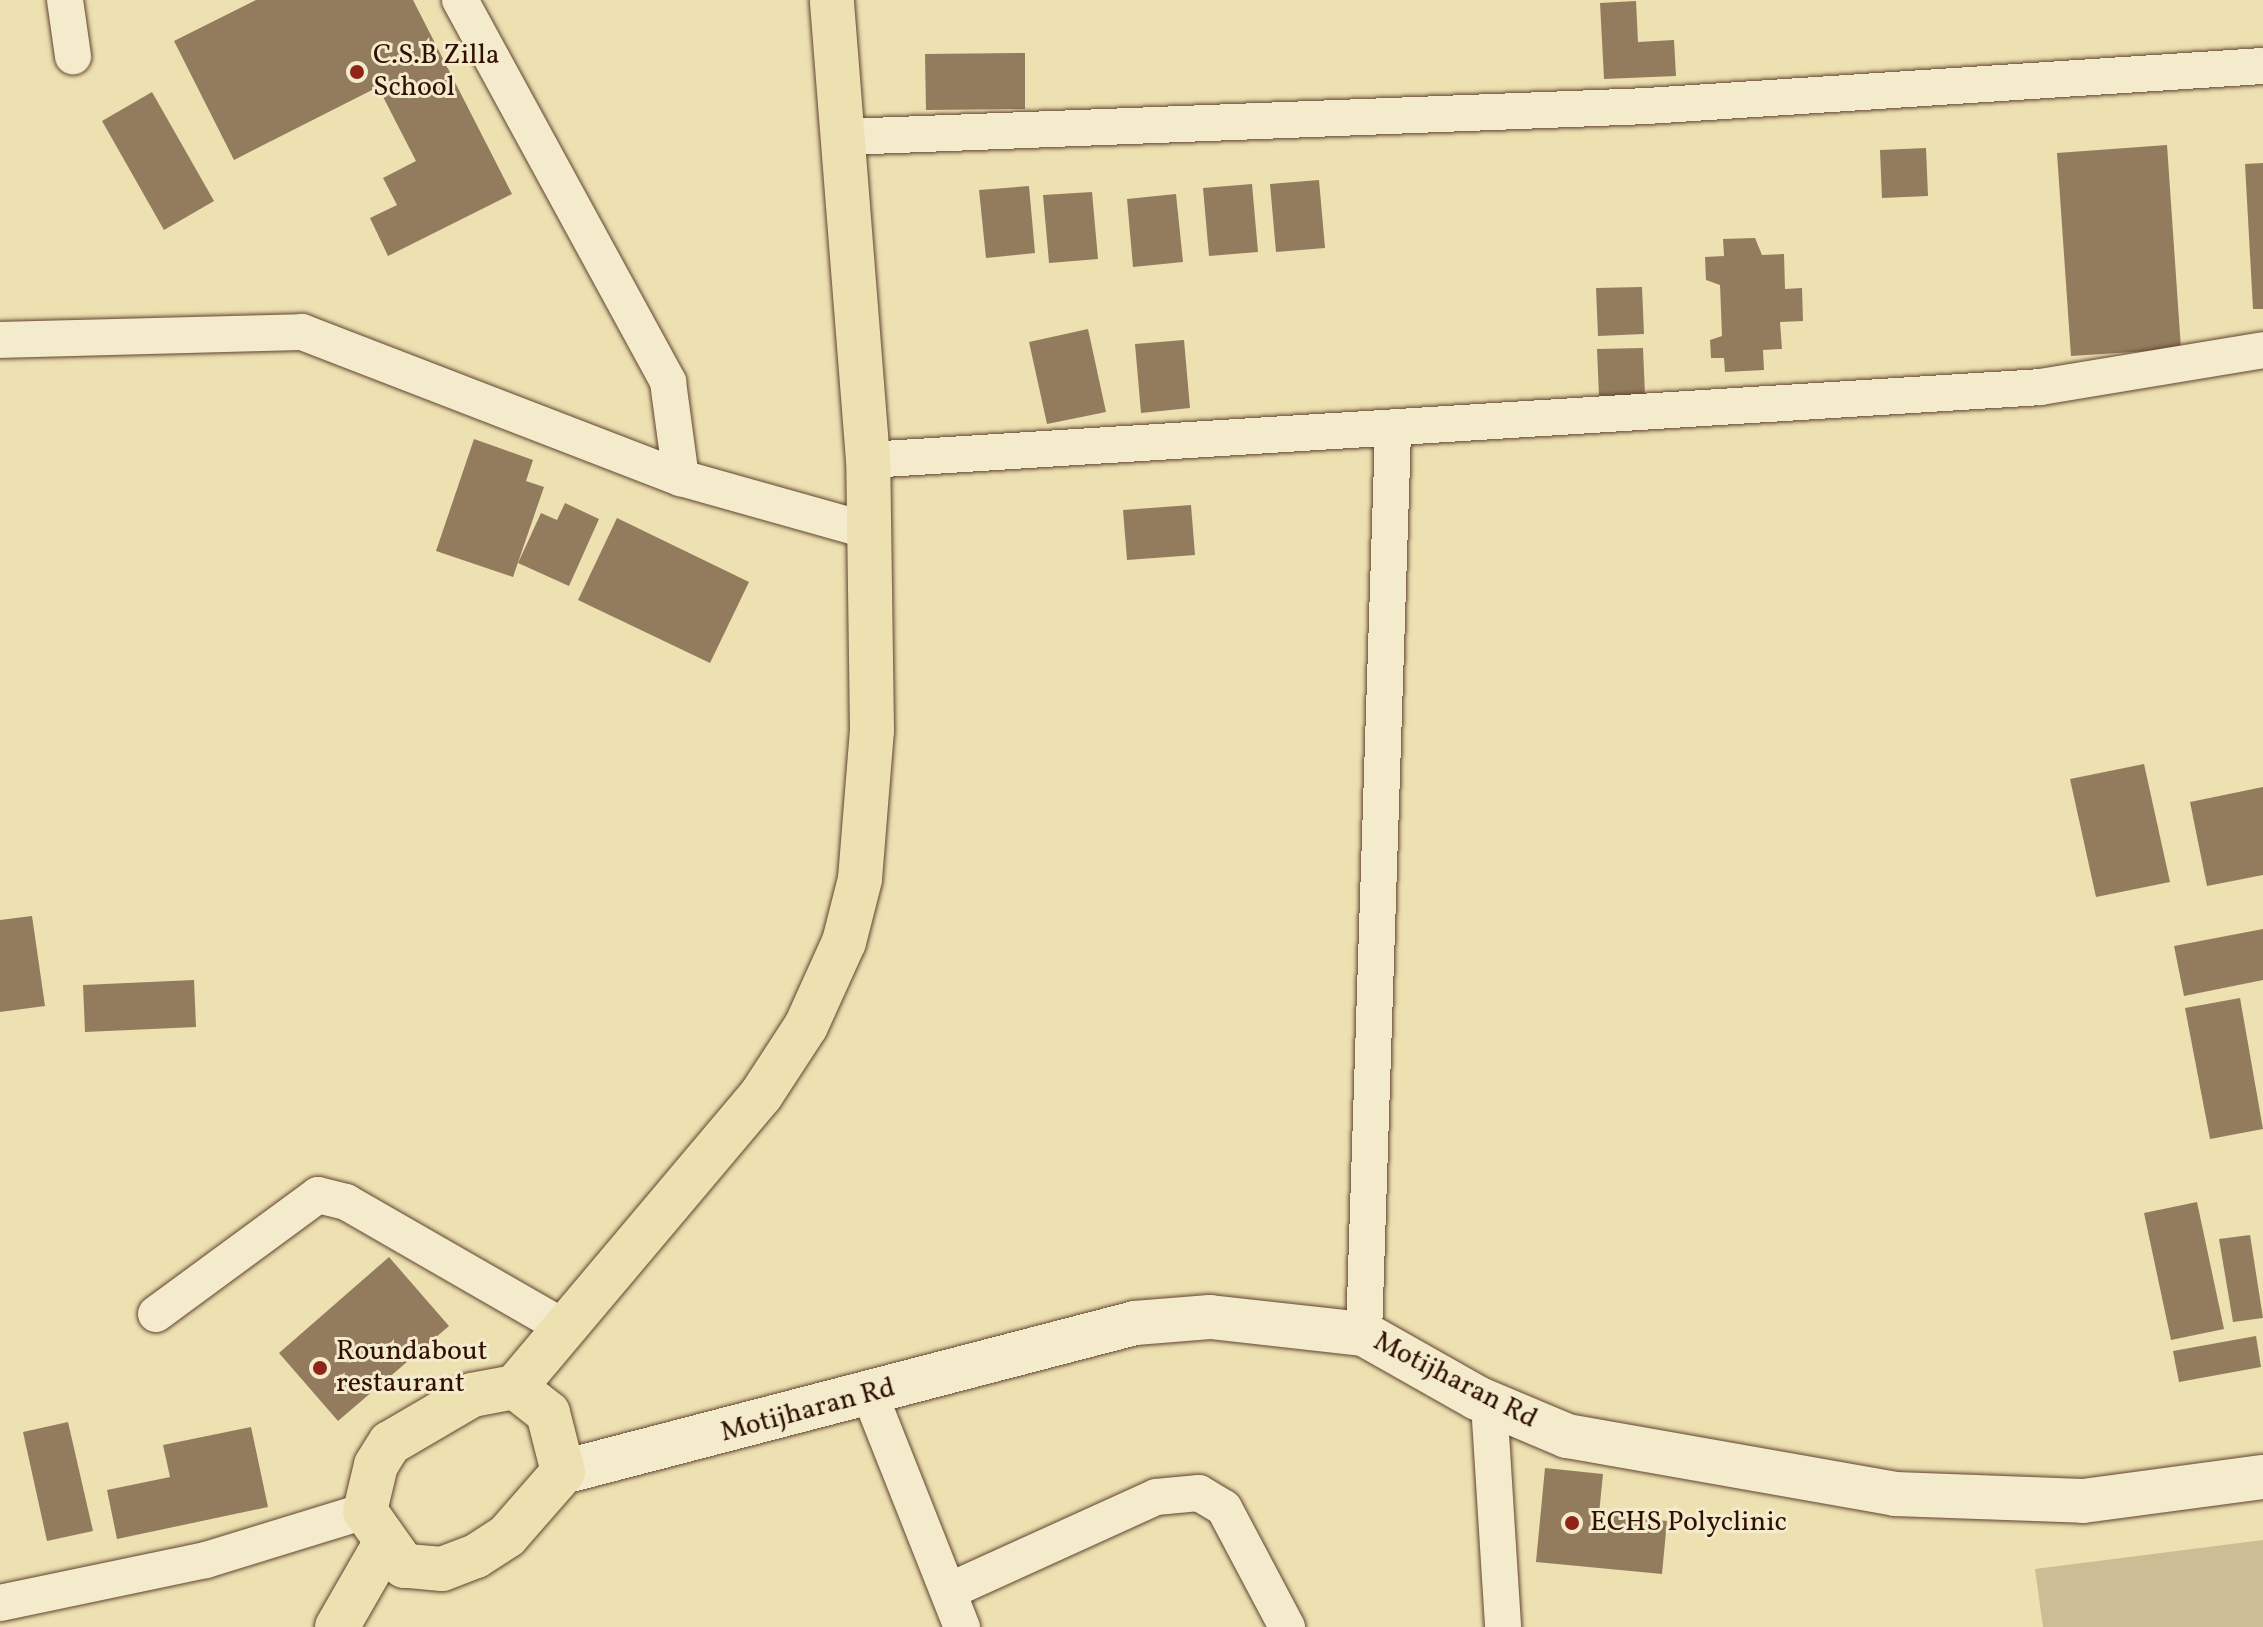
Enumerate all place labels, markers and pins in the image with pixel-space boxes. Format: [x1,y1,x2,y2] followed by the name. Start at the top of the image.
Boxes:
[373,39,500,105] place label: C.S.B Zilla School
[348,63,366,81] marker: C.S.B Zilla School
[336,1335,488,1401] place label: Roundabout restaurant
[311,1359,329,1377] marker: Roundabout restaurant
[1590,1506,1787,1540] place label: ECHS Polyclinic
[1561,1512,1583,1534] marker: ECHS Polyclinic

